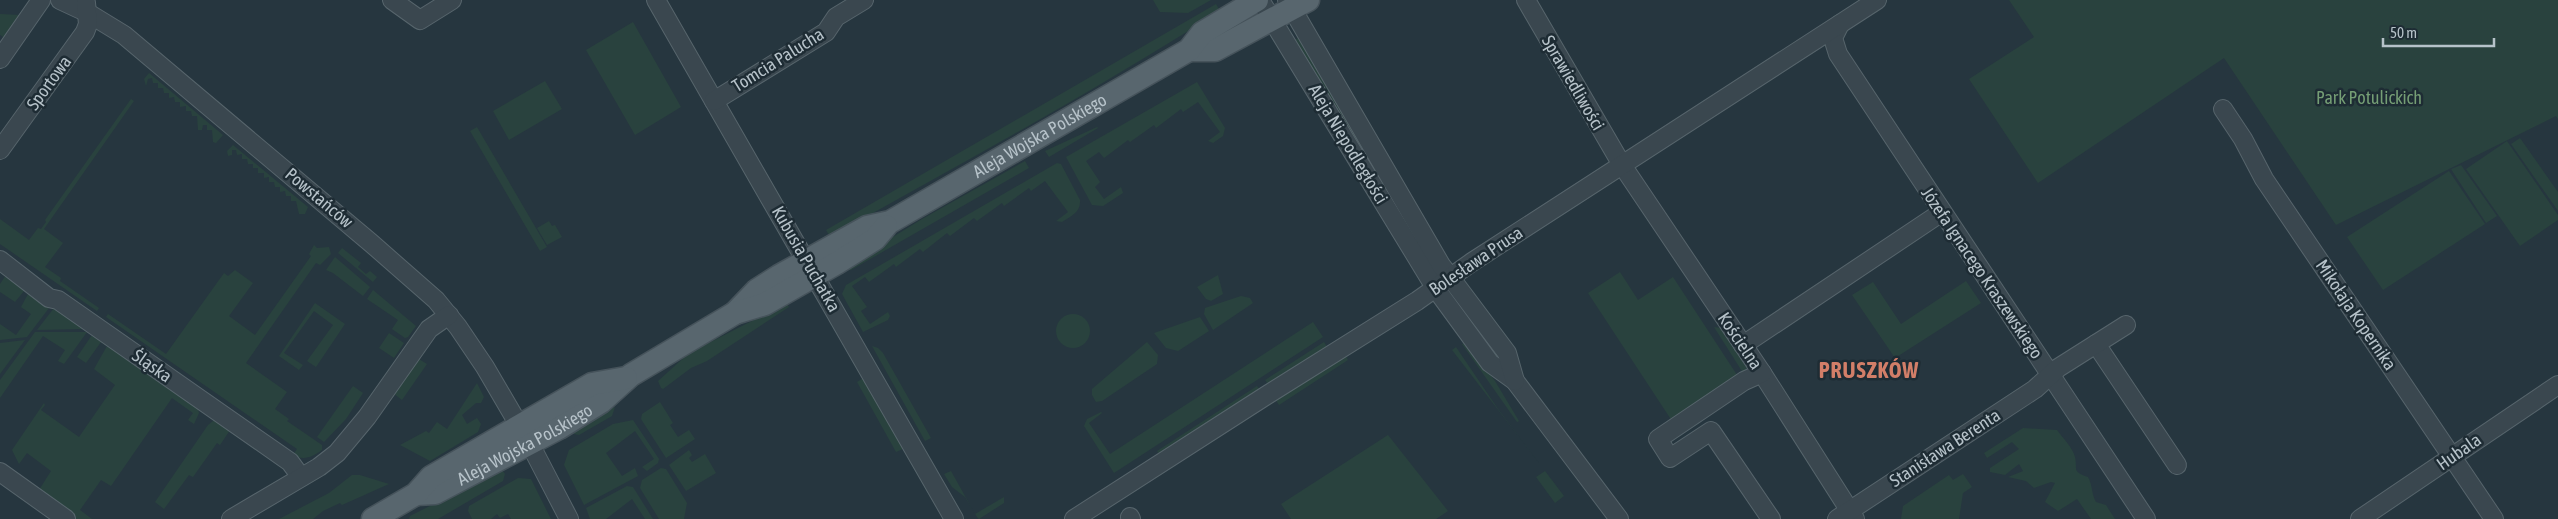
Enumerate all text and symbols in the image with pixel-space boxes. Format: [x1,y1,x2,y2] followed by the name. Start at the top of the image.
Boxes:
[2383,15,2494,47] scale bar
[728,23,827,96] street label: Tomcia Palucha
[2390,24,2417,41] text: 50 m
[1538,32,1609,134] street label: Sprawiedliwości
[22,51,75,114] street label: Sportowa
[1304,80,1392,207] street label: Aleja Niepodległości
[2316,87,2422,108] park label: Park Potulickich
[969,89,1110,182] street label: Aleja Wojska Polskiego
[281,163,358,232] street label: Powstańców
[1917,183,2048,362] street label: Józefa Ignacego Kraszewskiego
[768,202,845,315] street label: Kubusia Puchatka
[1425,222,1526,300] street label: Bolesława Prusa
[2312,256,2401,374] street label: Mikołaja Kopernika
[1714,308,1767,373] street label: Kościelna
[129,345,176,387] street label: Śląska
[1819,357,1919,383] district label: PRUSZKÓW
[453,399,596,489] street label: Aleja Wojska Polskiego
[1886,404,2004,491] street label: Stanisława Berenta
[2433,429,2485,474] street label: Hubala

